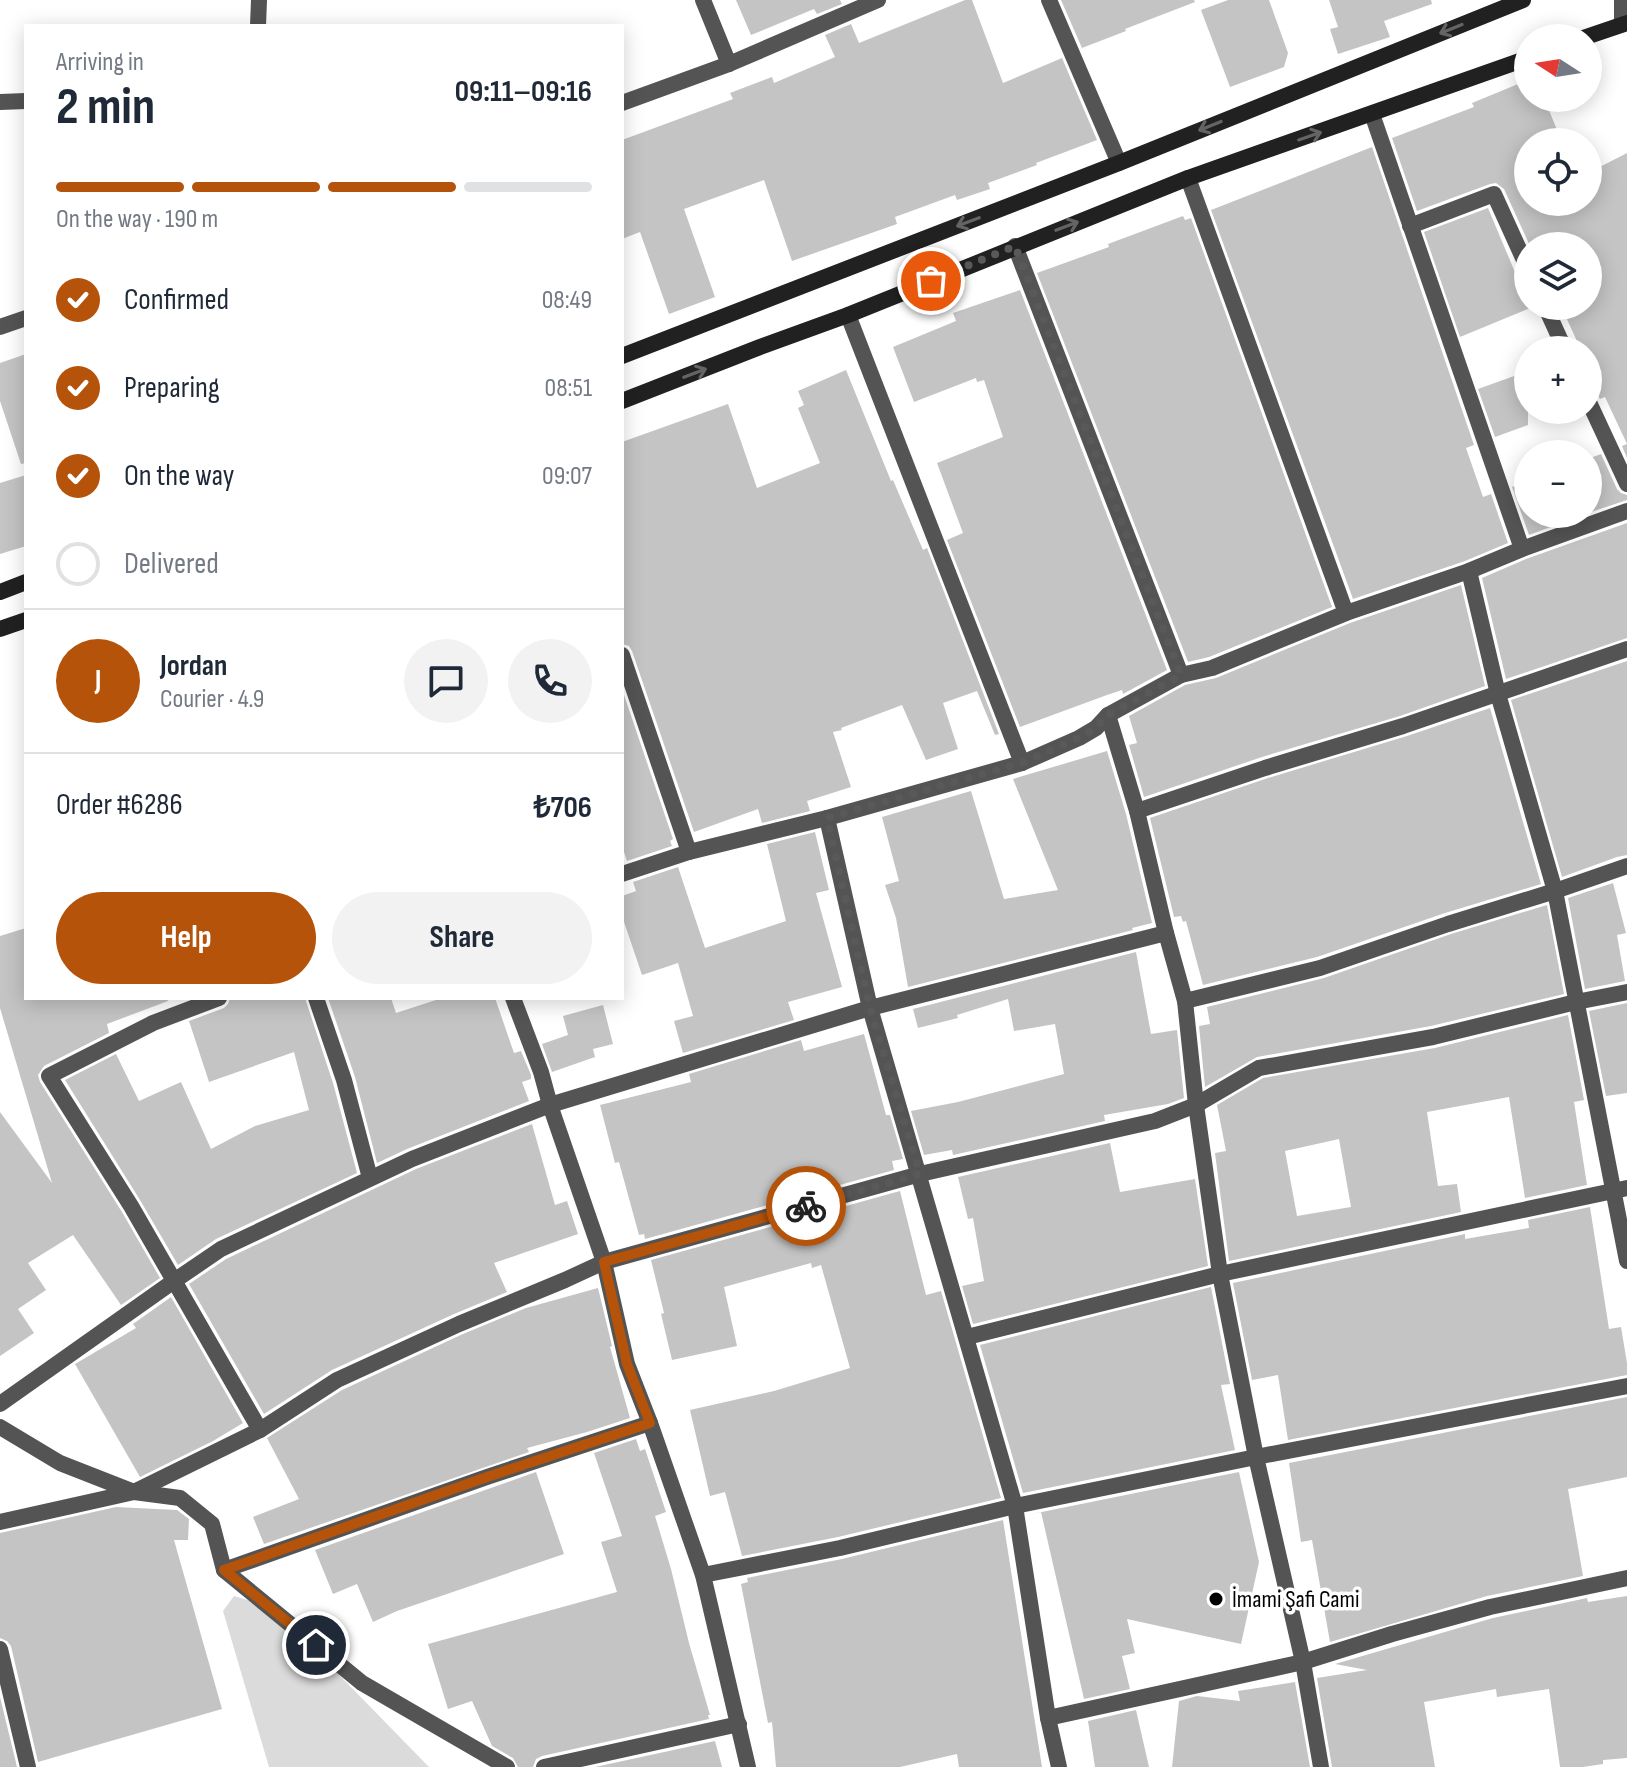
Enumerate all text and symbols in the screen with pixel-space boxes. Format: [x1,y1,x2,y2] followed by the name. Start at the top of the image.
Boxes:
[1439,23,1464,37] one-way arrow
[1514,24,1602,112] north arrow
[1514,24,1602,528] map controls
[56,47,144,78] text: Arriving in
[455,74,592,110] text: 09:11–09:16
[56,76,155,139] text: 2 min
[1198,120,1223,135] one-way arrow
[1298,127,1323,142] one-way arrow
[1514,128,1602,216] button: locate
[56,204,218,235] text: On the way · 190 m
[956,215,981,230] one-way arrow
[1054,218,1079,232] one-way arrow
[1514,232,1602,320] button: layers
[897,247,965,315] pin
[909,259,953,303] icon: bag
[56,278,100,322] icon: check
[124,282,229,318] text: Confirmed
[542,285,592,316] text: 08:49
[1514,336,1602,424] button: +
[682,365,707,379] one-way arrow
[56,366,100,410] icon: check
[124,370,220,406] text: Preparing
[545,373,592,404] text: 08:51
[1514,440,1602,528] button: −
[56,454,100,498] icon: check
[124,458,234,494] text: On the way
[542,461,592,492] text: 09:07
[124,546,219,582] text: Delivered
[404,639,488,723] button: chat
[508,639,592,723] button: phone
[160,648,227,684] text: Jordan
[95,663,101,699] text: J
[160,684,264,715] text: Courier · 4.9
[56,787,183,823] text: Order #6286
[533,790,592,826] text: ₺706
[56,892,316,984] button: Help
[332,892,592,984] button: Share
[766,1166,846,1246] courier
[784,1184,828,1228] icon: bike
[1232,1585,1359,1614] place label: İmami Şafi Cami
[1207,1590,1225,1608] marker: İmami Şafi Cami
[282,1611,350,1679] pin
[294,1623,338,1667] icon: home

